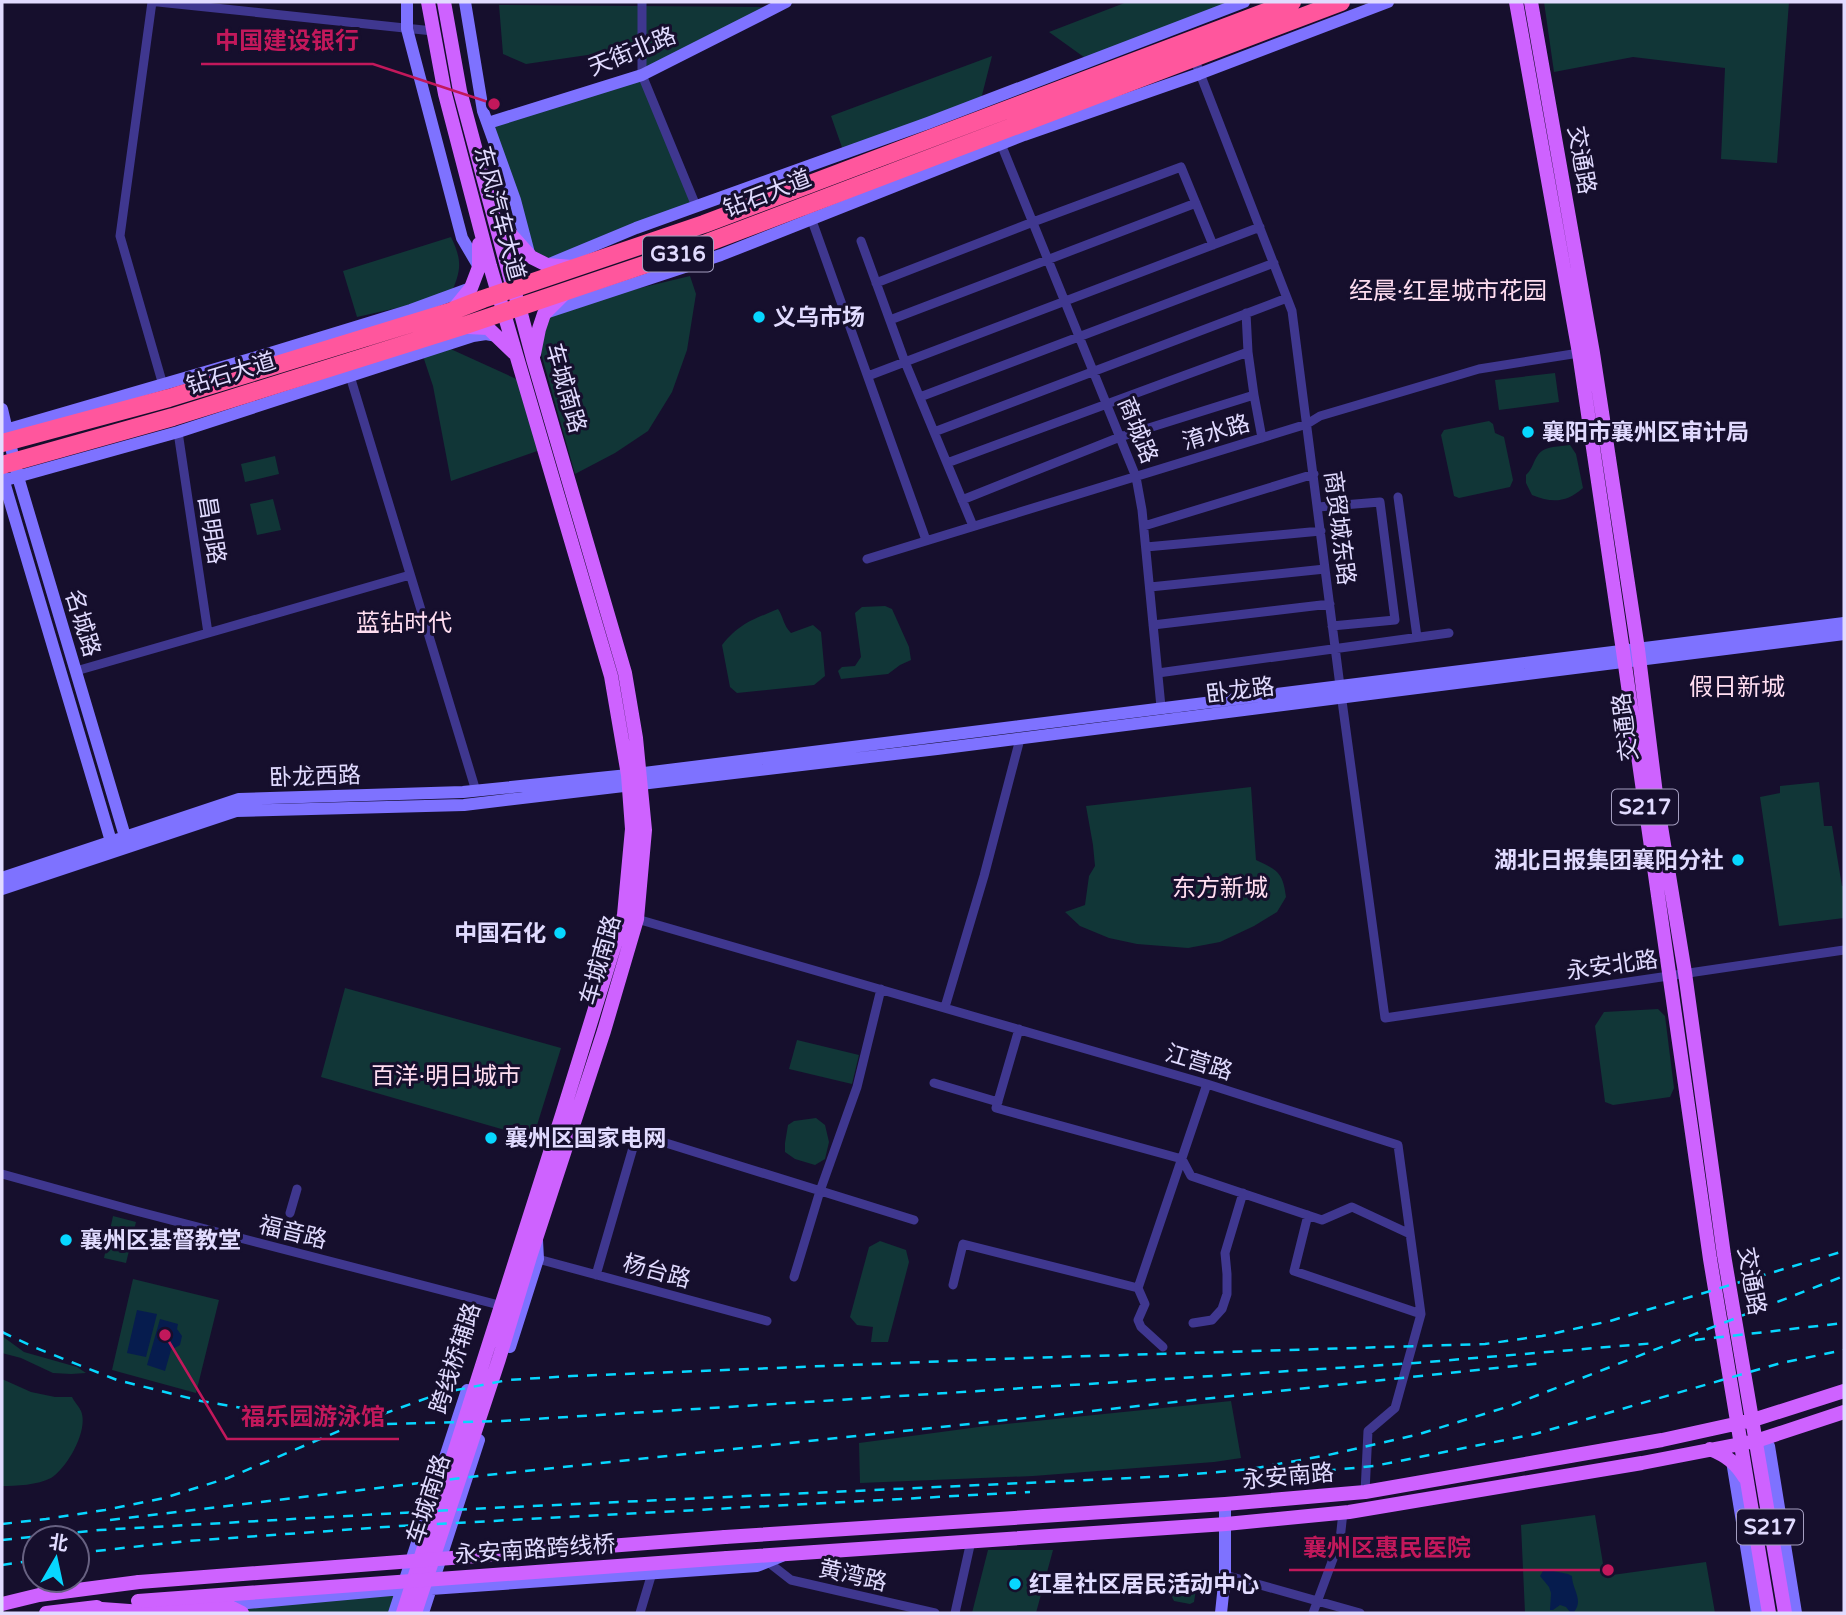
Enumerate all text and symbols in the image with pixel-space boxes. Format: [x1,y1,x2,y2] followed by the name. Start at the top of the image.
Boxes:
[201,19,373,64] callout: 中国建设银行
[584,22,680,82] street label: 天街北路
[215,27,359,56] text: 中国建设银行
[1561,124,1601,197] street label: 交通路
[468,143,530,284] street label: 东风汽车大道
[719,164,815,223] street label: 钻石大道
[643,236,713,272] road number: G316
[1349,277,1547,306] district label: 经晨·红星城市花园
[773,304,865,332] place label: 义乌市场
[751,309,767,325] marker: 义乌市场
[539,340,591,436] street label: 车城南路
[183,347,279,401] street label: 钻石大道
[1111,393,1163,468] street label: 商城路
[1179,409,1253,456] street label: 淯水路
[1542,419,1749,447] place label: 襄阳市襄州区审计局
[1520,424,1536,440] marker: 襄阳市襄州区审计局
[1318,469,1360,587] street label: 商贸城东路
[192,494,230,566] street label: 昌明路
[59,586,106,660] street label: 名城路
[356,609,452,638] district label: 蓝钻时代
[1204,673,1276,709] street label: 卧龙路
[1689,673,1785,702] district label: 假日新城
[1608,691,1644,763] street label: 交通路
[269,761,361,793] street label: 卧龙西路
[1612,790,1678,824] road number: S217
[1494,847,1724,875] place label: 湖北日报集团襄阳分社
[1730,852,1746,868] marker: 湖北日报集团襄阳分社
[1172,874,1268,903] district label: 东方新城
[575,912,627,1008] street label: 车城南路
[454,920,546,948] place label: 中国石化
[552,925,568,941] marker: 中国石化
[1565,946,1660,986] street label: 永安北路
[1162,1039,1236,1086] street label: 江营路
[371,1062,521,1091] district label: 百洋·明日城市
[505,1125,666,1153] place label: 襄州区国家电网
[483,1130,499,1146] marker: 襄州区国家电网
[256,1211,330,1255] street label: 福音路
[80,1227,241,1255] place label: 襄州区基督教堂
[58,1232,74,1248] marker: 襄州区基督教堂
[1731,1245,1771,1318] street label: 交通路
[620,1250,694,1294] street label: 杨台路
[425,1299,487,1417] street label: 跨线桥辅路
[227,1394,399,1439] callout: 福乐园游泳馆
[241,1403,385,1432] text: 福乐园游泳馆
[401,1451,456,1547] street label: 车城南路
[1241,1459,1335,1495] street label: 永安南路
[1737,1510,1803,1544] road number: S217
[21,1524,91,1594] north arrow
[1289,1525,1485,1570] callout: 襄州区惠民医院
[454,1530,616,1570] street label: 永安南路跨线桥
[47,1531,70,1556] text: 北
[1303,1534,1471,1563] text: 襄州区惠民医院
[816,1555,890,1597] street label: 黄湾路
[1029,1571,1259,1599] place label: 红星社区居民活动中心
[1007,1576,1023,1592] marker: 红星社区居民活动中心

